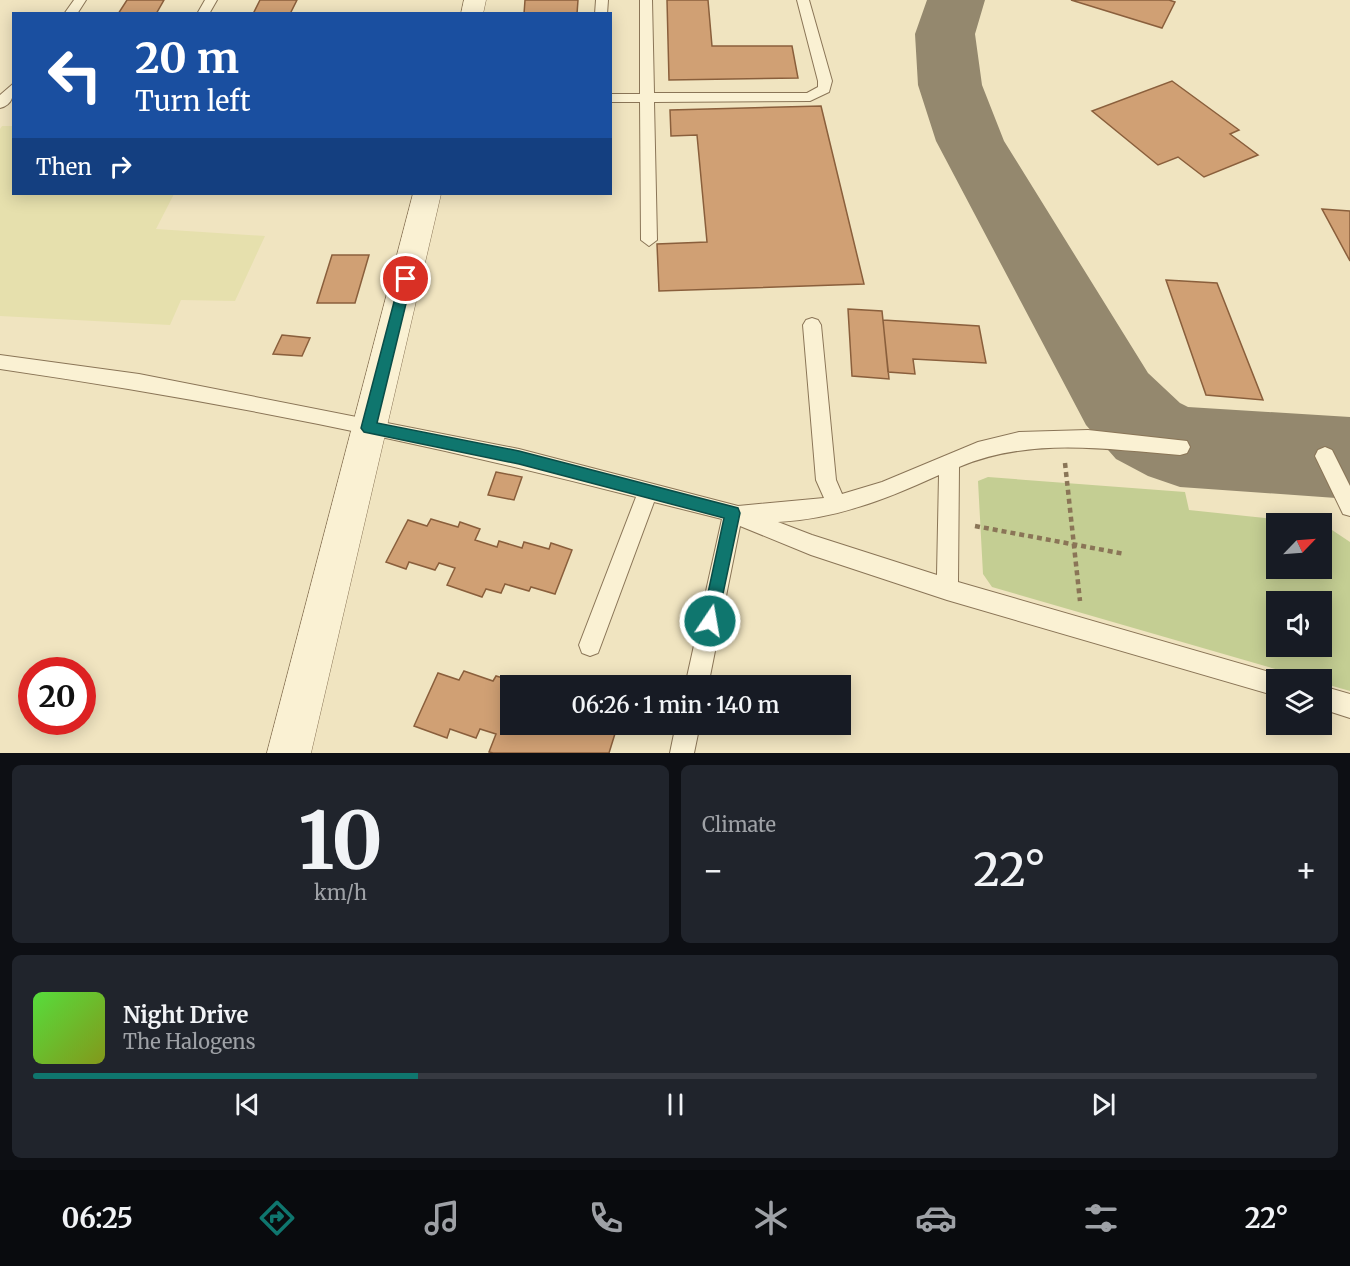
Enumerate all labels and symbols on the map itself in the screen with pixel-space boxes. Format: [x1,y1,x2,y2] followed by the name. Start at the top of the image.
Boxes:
[380,253,431,304] pin
[1266,513,1332,579] north arrow
[678,589,742,653] position arrow
[18,657,96,735] speed limit sign: 20

